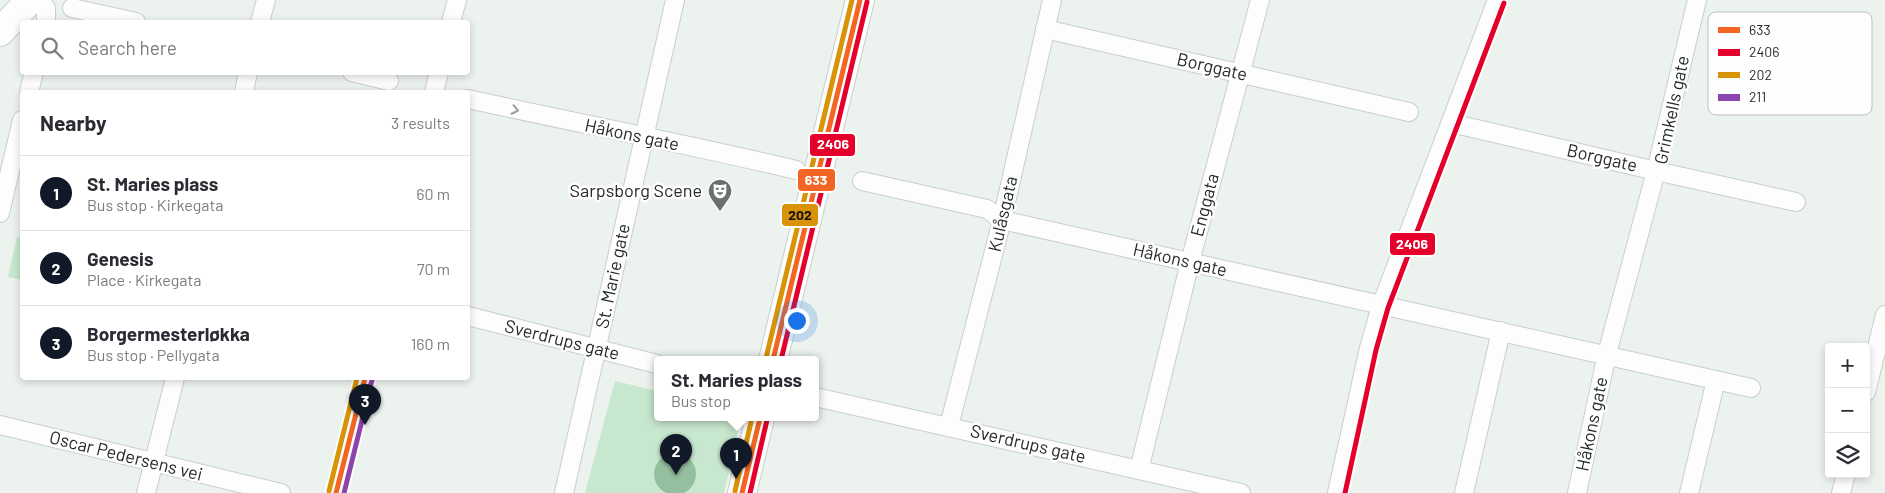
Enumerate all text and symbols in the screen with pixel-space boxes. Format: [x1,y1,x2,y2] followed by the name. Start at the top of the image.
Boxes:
[1708,12,1872,115] legend
[20,20,470,75] search box
[1749,21,1771,38] text: 633
[38,34,66,62] icon: search
[78,36,177,59] text: Search here
[1749,43,1779,60] text: 2406
[1175,47,1250,85] street label: Borggate
[1649,53,1693,166] street label: Grimkells gate
[1749,66,1772,83] text: 202
[1749,88,1766,105] text: 211
[511,104,520,115] one-way arrow
[40,110,106,135] text: Nearby
[391,113,450,132] text: 3 results
[583,113,681,155] street label: Håkons gate
[809,133,856,157] line badge: 2406
[817,135,849,152] text: 2406
[1565,138,1640,176] street label: Borggate
[797,168,836,192] line badge: 633
[805,171,827,188] text: 633
[1185,171,1223,239] street label: Enggata
[87,172,218,195] text: St. Maries plass
[983,174,1021,254] street label: Kulåsgata
[707,178,733,212] theatre icon: Sarpsborg Scene
[570,179,702,201] place label: Sarpsborg Scene
[53,184,59,203] text: 1
[416,184,450,203] text: 60 m
[87,195,223,214] text: Bus stop · Kirkegata
[781,203,819,227] line badge: 202
[788,206,812,223] text: 202
[590,221,634,330] street label: St. Marie gate
[1389,232,1436,256] line badge: 2406
[1396,235,1428,252] text: 2406
[1131,238,1229,281] street label: Håkons gate
[87,247,153,270] text: Genesis
[52,259,60,278] text: 2
[417,259,450,278] text: 70 m
[87,270,201,289] text: Place · Kirkegata
[784,308,810,334] your location
[502,314,622,364] street label: Sverdrups gate
[87,322,250,345] text: Borgermesterløkka
[52,334,60,353] text: 3
[411,334,450,353] text: 160 m
[1825,343,1870,478] map controls
[1825,343,1870,388] button: +
[87,345,220,364] text: Bus stop · Pellygata
[654,356,819,421] popup
[671,368,802,391] text: St. Maries plass
[1570,375,1612,473] street label: Håkons gate
[349,384,381,425] pin: 3
[1825,388,1870,433] button: −
[671,391,731,410] text: Bus stop
[968,419,1088,467] street label: Sverdrups gate
[47,425,205,485] street label: Oscar Pedersens vei
[1825,433,1870,478] button: layers
[660,434,692,475] pin: 2
[720,438,752,479] pin: 1

